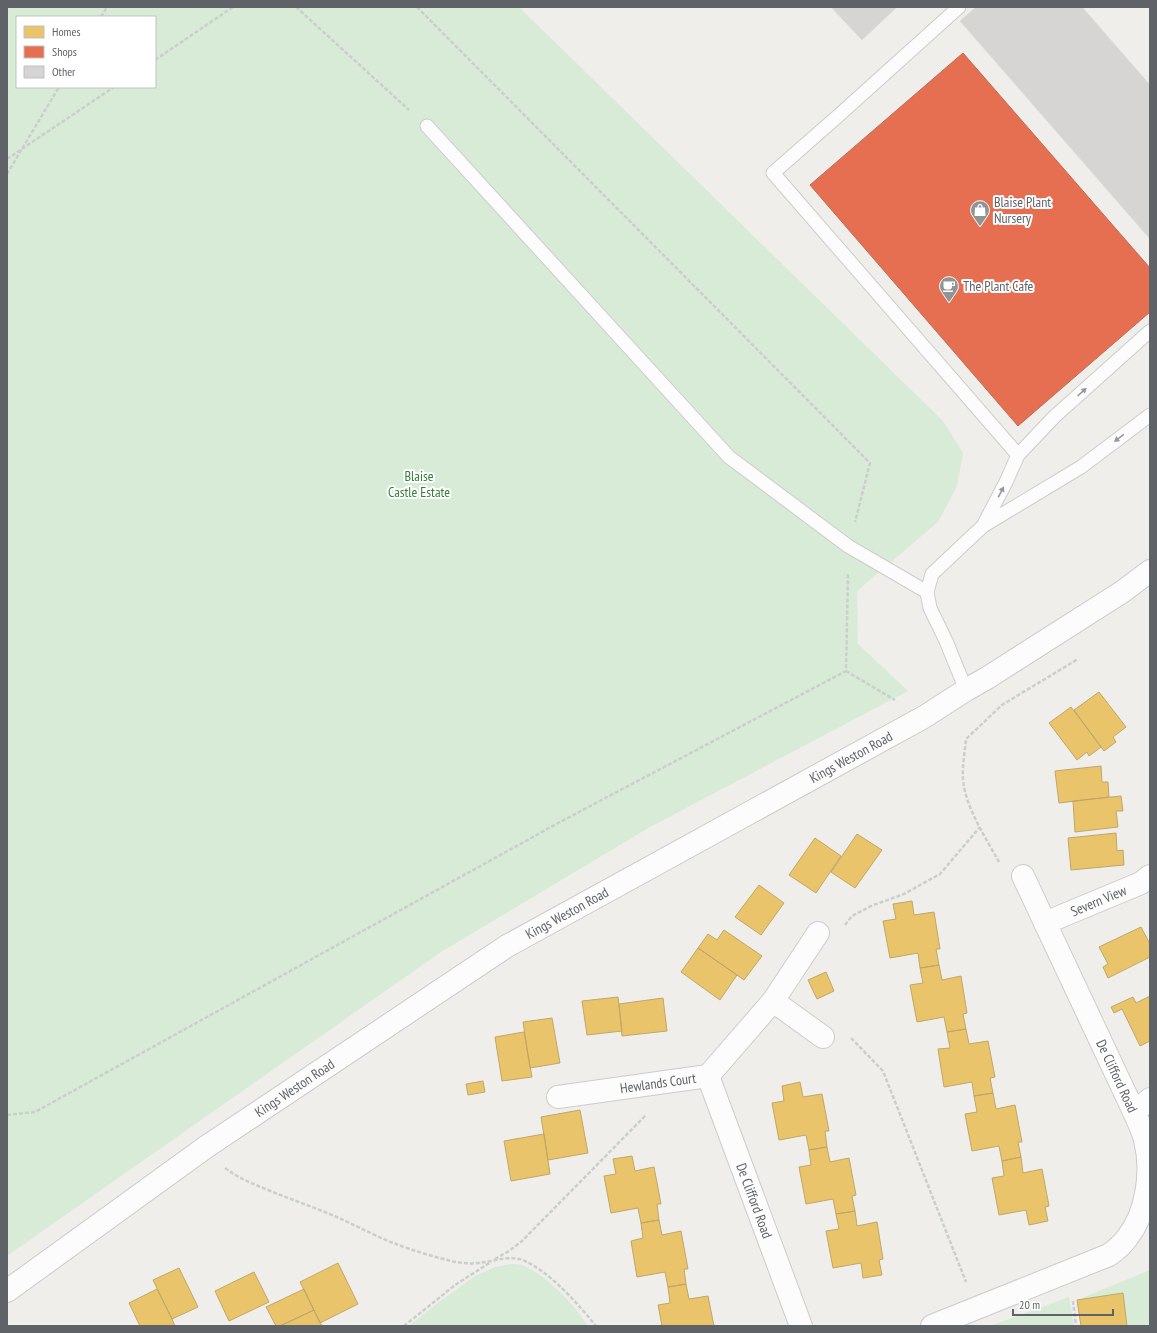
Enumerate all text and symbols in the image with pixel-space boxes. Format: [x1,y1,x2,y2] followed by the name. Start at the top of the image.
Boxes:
[16,16,156,88] legend
[52,24,80,39] text: Homes
[52,44,77,59] text: Shops
[52,64,76,79] text: Other
[994,193,1051,227] place label: Blaise Plant Nursery
[969,199,991,227] shop icon: Blaise Plant Nursery
[938,275,960,303] cafe icon: The Plant Cafe
[963,277,1034,295] place label: The Plant Cafe
[1076,388,1087,397] one-way arrow
[1114,434,1124,442] one-way arrow
[388,467,450,501] park label: Blaise Castle Estate
[998,486,1004,497] one-way arrow
[806,727,896,787] street label: Kings Weston Road
[1068,881,1130,920] street label: Severn View
[522,883,612,943] street label: Kings Weston Road
[1092,1037,1142,1115] street label: De Clifford Road
[251,1055,338,1121] street label: Kings Weston Road
[619,1069,697,1097] street label: Hewlands Court
[732,1161,777,1241] street label: De Clifford Road
[1013,1291,1113,1317] scale bar
[1019,1297,1040,1312] text: 20 m

